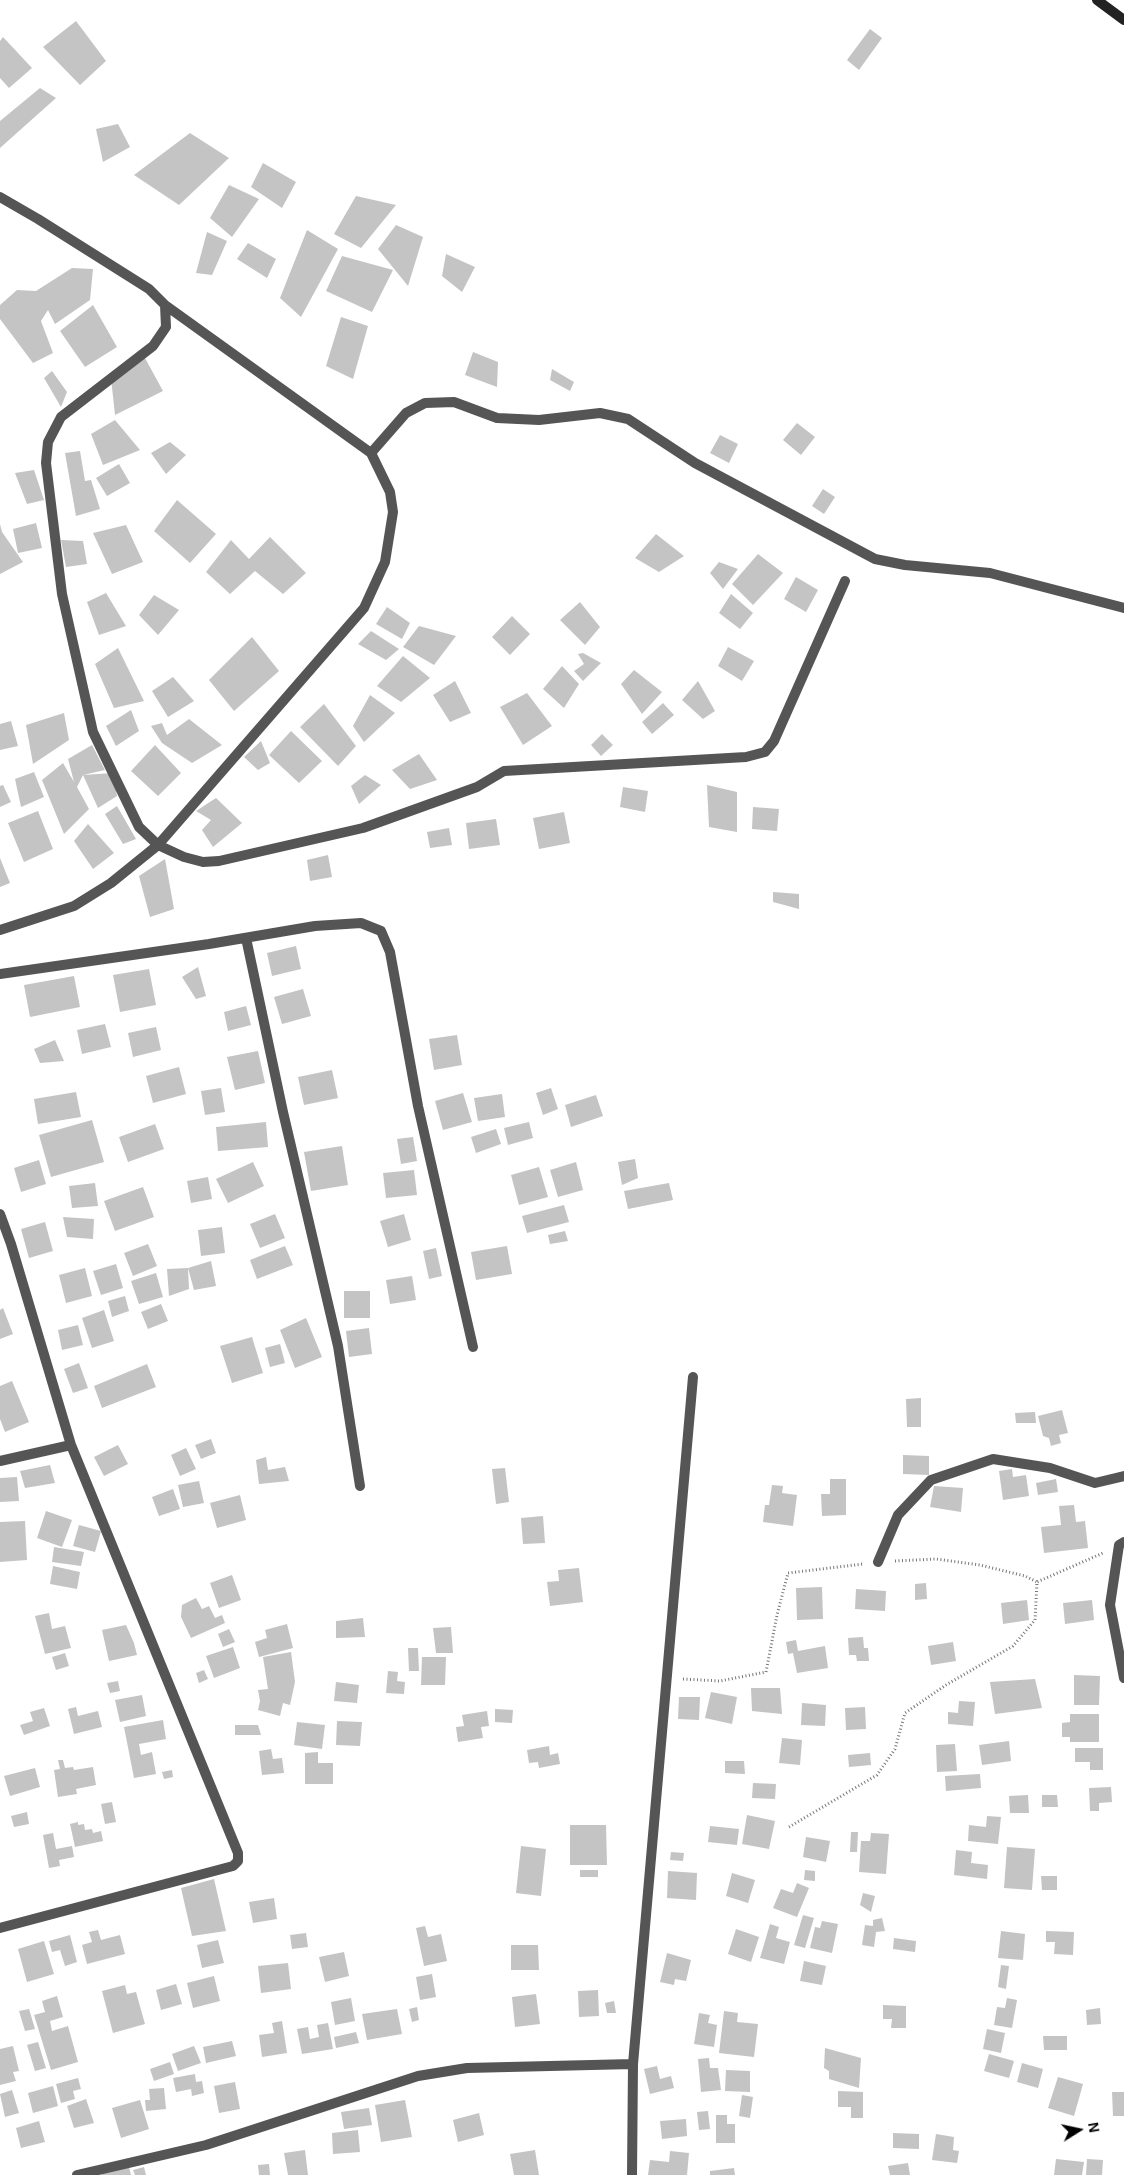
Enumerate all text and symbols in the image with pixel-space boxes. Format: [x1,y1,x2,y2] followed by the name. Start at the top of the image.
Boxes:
[1054,2105,1104,2155] north arrow
[1085,2121,1103,2134] text: N

